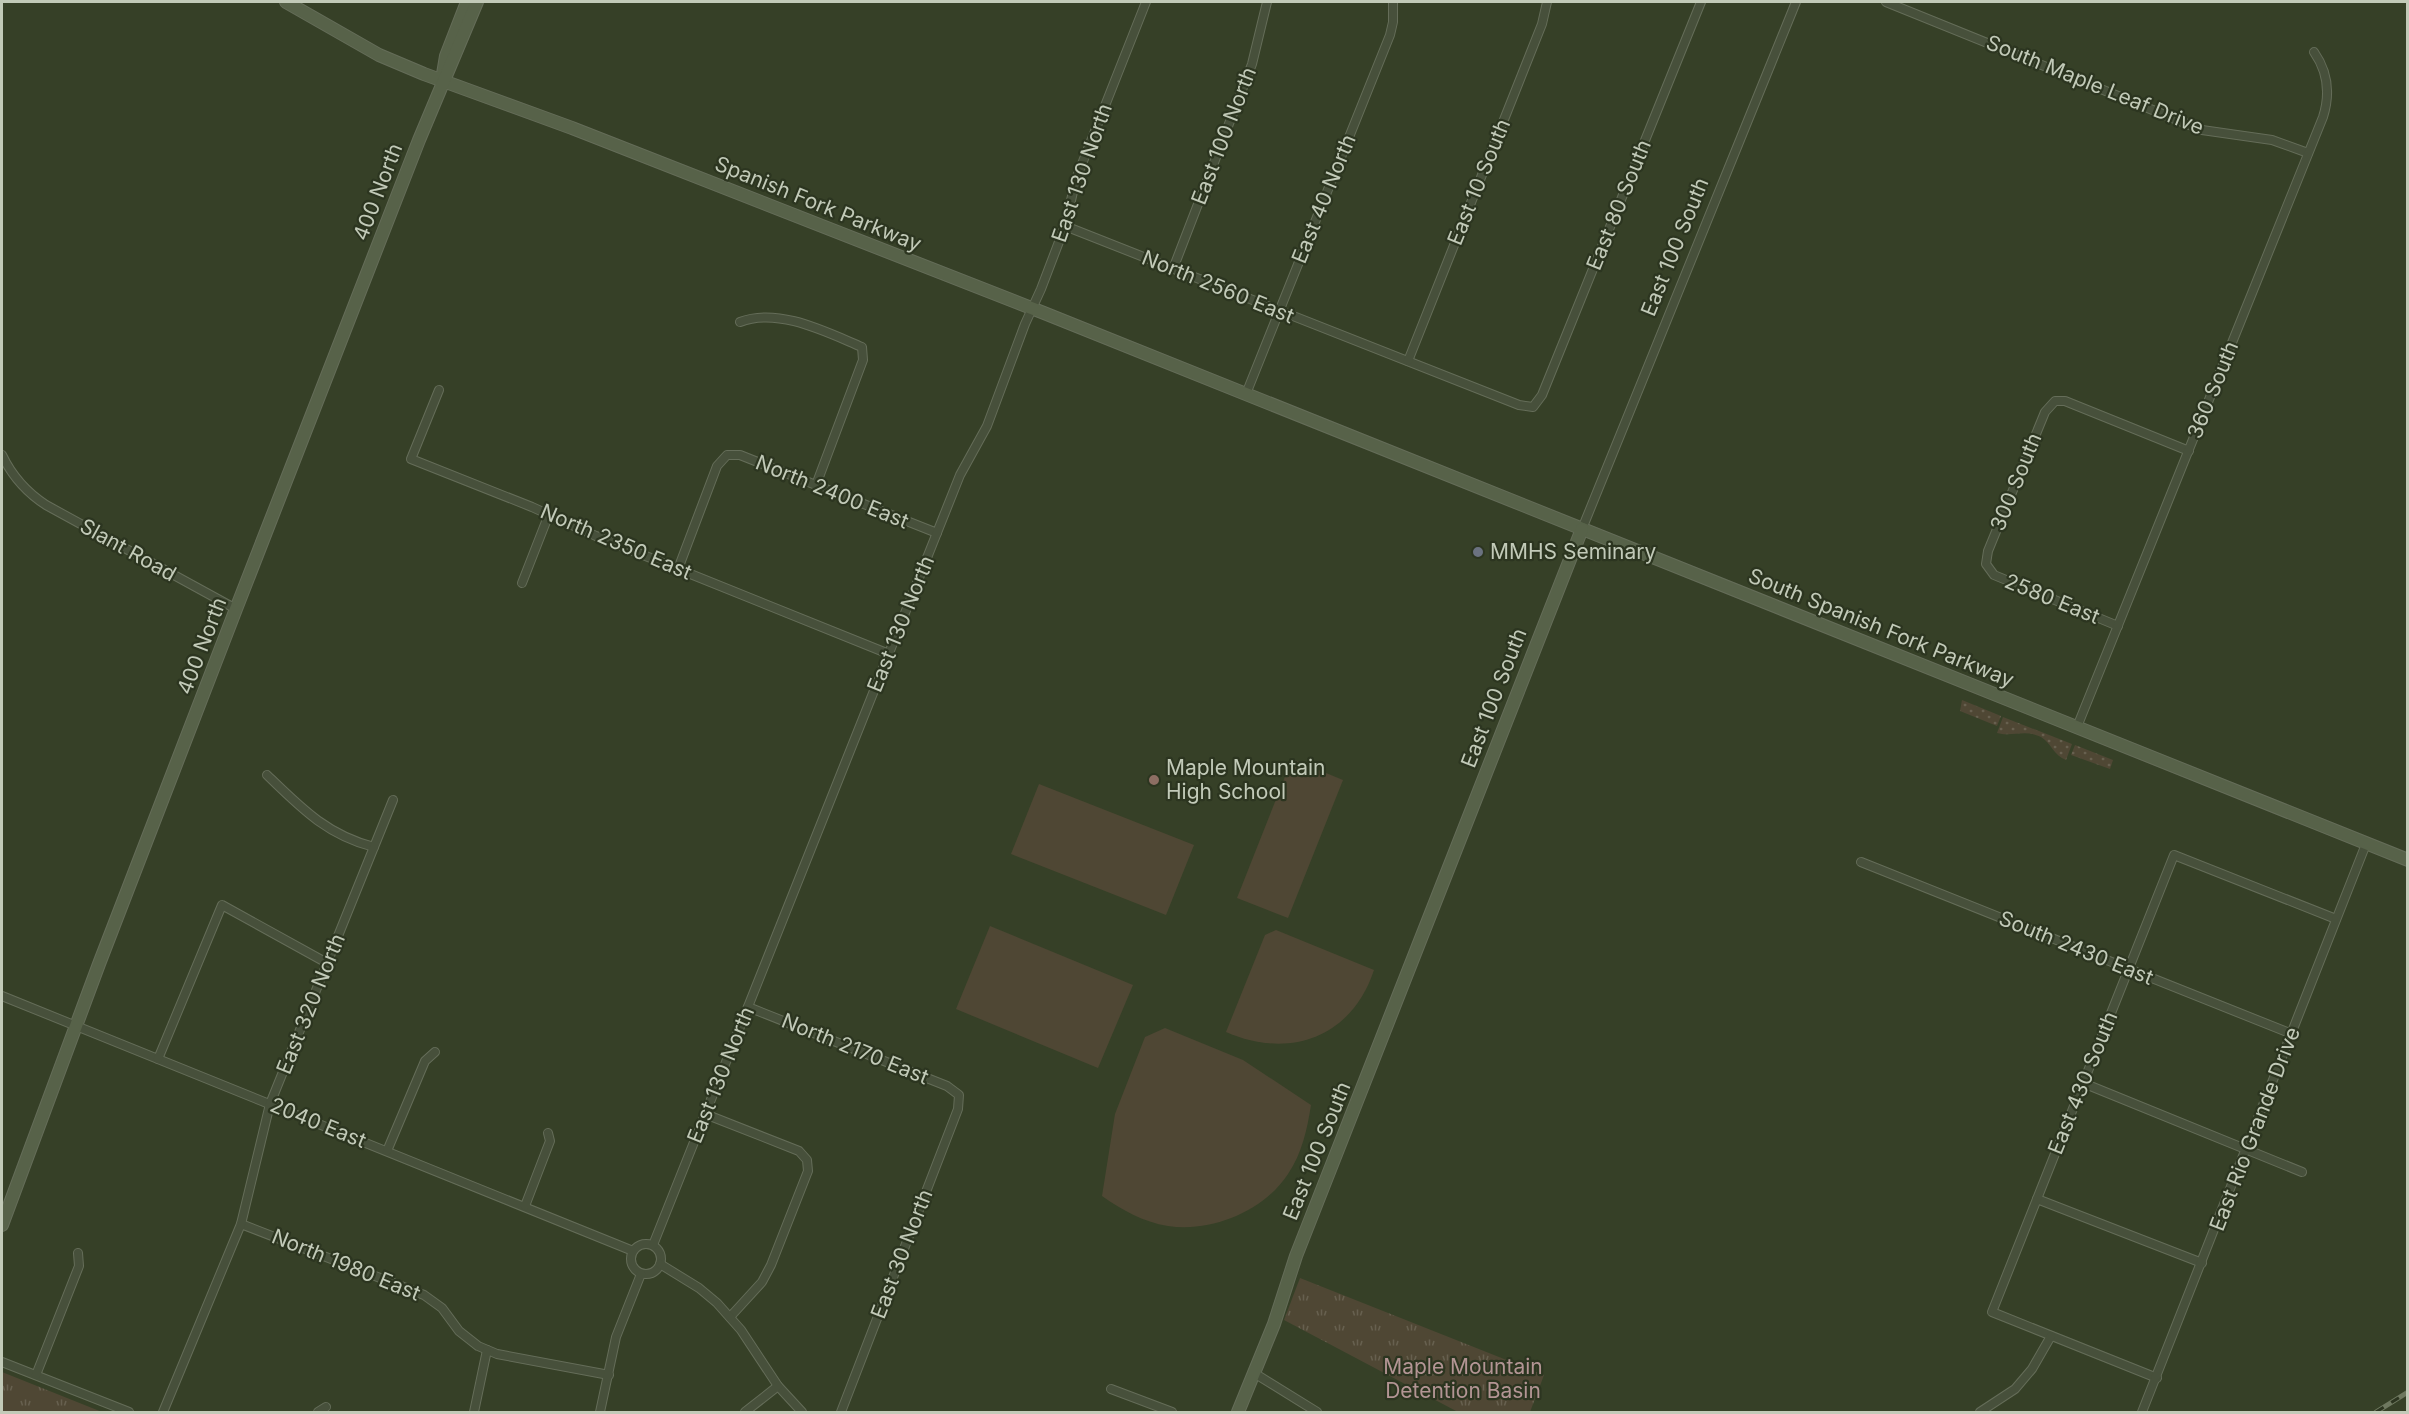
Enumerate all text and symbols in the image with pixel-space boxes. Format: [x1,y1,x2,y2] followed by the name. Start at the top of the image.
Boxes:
[1983,29,2208,140] street label: South Maple Leaf Drive
[1186,64,1261,208] street label: East 100 North
[1046,100,1117,245] street label: East 130 North
[1442,115,1515,249] street label: East 10 South
[1286,131,1361,267] street label: East 40 North
[1581,136,1656,274] street label: East 80 South
[348,140,407,244] street label: 400 North
[711,151,925,256] street label: Spanish Fork Parkway
[1635,174,1714,320] street label: East 100 South
[1138,245,1298,329] street label: North 2560 East
[2182,337,2243,442] street label: 360 South
[1985,429,2046,534] street label: 300 South
[752,449,912,534] street label: North 2400 East
[537,498,696,585] street label: North 2350 East
[76,513,181,586] street label: Slant Road
[1490,539,1657,564] place label: MMHS Seminary
[1471,545,1485,559] marker: MMHS Seminary
[862,552,939,696] street label: East 130 North
[1745,563,2018,692] street label: South Spanish Fork Parkway
[2001,568,2103,629] street label: 2580 East
[172,594,231,698] street label: 400 North
[1456,625,1532,771] street label: East 100 South
[1166,755,1326,804] place label: Maple Mountain High School
[1147,773,1161,787] marker: Maple Mountain High School
[1995,905,2157,990] street label: South 2430 East
[271,930,350,1078] street label: East 320 North
[682,1003,759,1147] street label: East 130 North
[778,1008,932,1089] street label: North 2170 East
[2043,1008,2123,1158] street label: East 430 South
[2204,1023,2305,1234] street label: East Rio Grande Drive
[1277,1078,1356,1224] street label: East 100 South
[267,1092,370,1153] street label: 2040 East
[865,1186,938,1322] street label: East 30 North
[268,1223,424,1306] street label: North 1980 East
[1383,1354,1543,1403] park label: Maple Mountain Detention Basin

